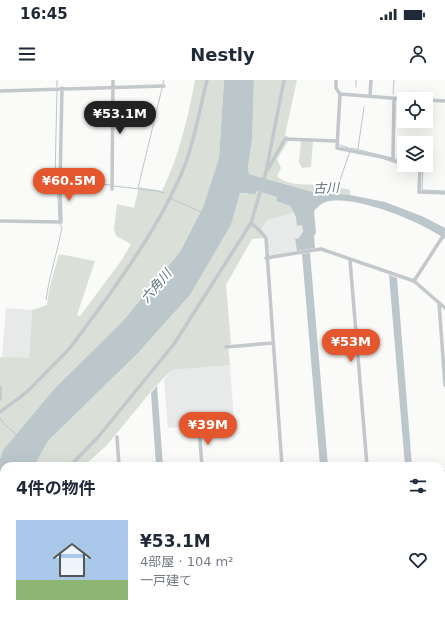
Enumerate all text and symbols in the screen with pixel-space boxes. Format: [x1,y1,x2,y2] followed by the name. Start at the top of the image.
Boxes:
[20,5,68,23] text: 16:45
[16,43,38,65] icon: menu
[407,43,429,65] icon: person
[190,44,255,65] text: Nestly
[397,92,433,172] map controls
[397,92,433,128] button: locate
[87,101,153,135] pin: ¥53.1M
[93,106,147,121] text: ¥53.1M
[397,136,433,172] button: layers
[36,168,102,202] pin: ¥60.5M
[42,173,96,188] text: ¥60.5M
[313,180,341,196] water label: 古川
[138,265,176,306] water label: 六角川
[327,329,375,363] pin: ¥53M
[331,334,371,349] text: ¥53M
[184,412,232,446] pin: ¥39M
[188,417,228,432] text: ¥39M
[407,475,429,497] icon: filters
[16,478,96,498] text: 4件の物件
[140,531,211,551] text: ¥53.1M
[48,536,96,584] icon: home
[407,549,429,571] icon: heart
[140,554,234,569] text: 4部屋 · 104 m²
[140,573,192,588] text: 一戸建て

